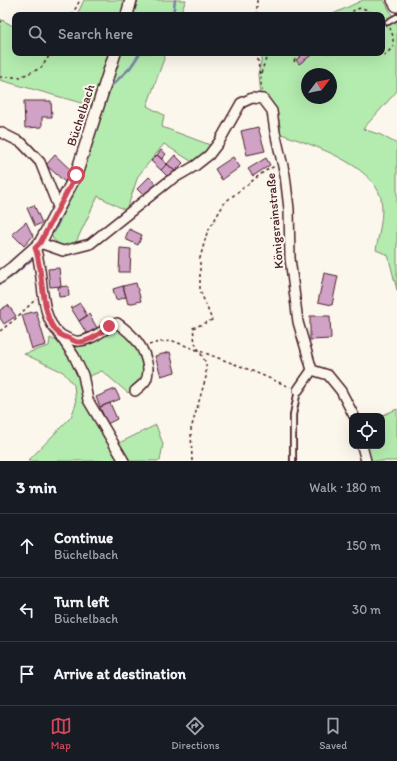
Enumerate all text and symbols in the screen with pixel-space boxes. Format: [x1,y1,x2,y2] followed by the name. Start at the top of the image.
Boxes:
[12,12,385,56] search box
[26,23,48,45] icon: search
[58,25,133,43] text: Search here
[301,68,337,104] north arrow
[63,82,98,148] street label: Büchelbach
[67,166,85,184] route start
[263,172,286,270] street label: Königsrainstraße
[100,317,118,335] route end
[349,413,385,449] map controls
[349,413,385,449] button: locate
[16,477,57,497] text: 3 min
[309,480,381,495] text: Walk · 180 m
[54,529,113,547] text: Continue
[16,535,38,557] icon: ahead
[346,538,381,553] text: 150 m
[54,547,118,562] text: Büchelbach
[54,593,109,611] text: Turn left
[16,599,38,621] icon: left
[352,602,381,617] text: 30 m
[54,611,118,626] text: Büchelbach
[16,663,38,685] icon: arrive
[54,665,186,683] text: Arrive at destination
[50,715,72,752] tab: Map
[171,715,220,752] tab: Directions
[319,715,347,752] tab: Saved

